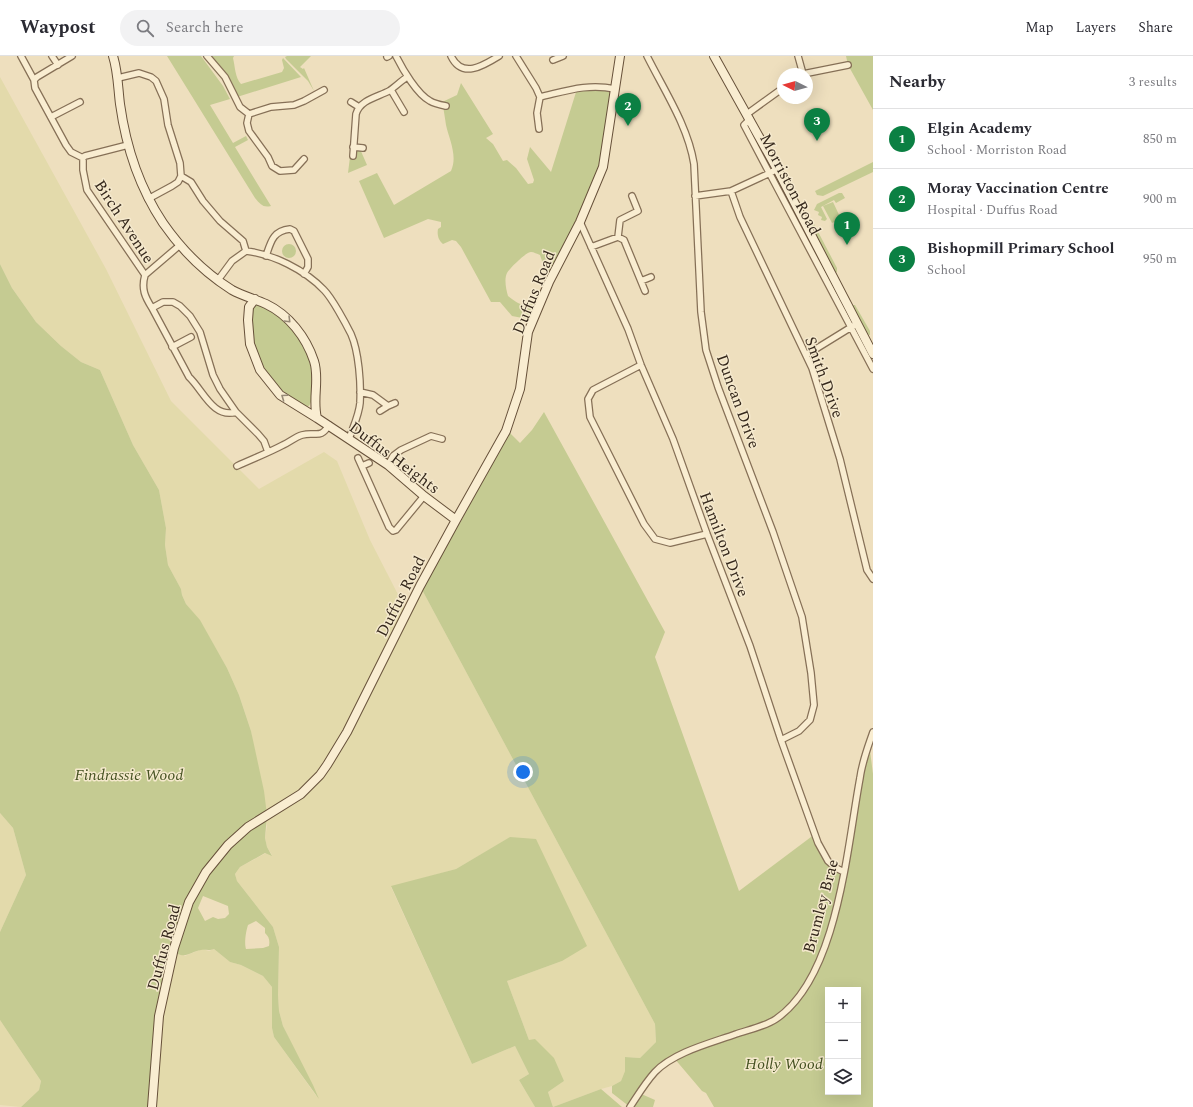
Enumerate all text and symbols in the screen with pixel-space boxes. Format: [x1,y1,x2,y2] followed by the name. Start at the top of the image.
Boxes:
[120,10,400,46] search box
[20,13,96,42] text: Waypost
[166,16,243,39] text: Search here
[134,17,156,39] icon: search
[1025,17,1054,38] text: Map
[1076,17,1116,38] text: Layers
[1138,17,1173,38] text: Share
[777,68,813,104] north arrow
[889,69,945,95] text: Nearby
[1129,72,1177,92] text: 3 results
[615,93,641,126] pin: 2
[804,108,830,141] pin: 3
[927,117,1031,140] text: Elgin Academy
[753,129,827,240] street label: Morriston Road
[898,129,906,149] text: 1
[1143,129,1177,149] text: 850 m
[927,140,1067,160] text: School · Morriston Road
[88,175,160,268] street label: Birch Avenue
[927,177,1109,200] text: Moray Vaccination Centre
[898,189,906,209] text: 2
[1143,189,1177,209] text: 900 m
[927,200,1058,220] text: Hospital · Duffus Road
[834,212,860,245] pin: 1
[927,237,1114,260] text: Bishopmill Primary School
[506,247,562,338] street label: Duffus Road
[898,249,906,269] text: 3
[1143,249,1177,269] text: 950 m
[927,260,966,280] text: School
[283,315,291,323] one-way arrow
[798,333,850,422] street label: Smith Drive
[710,351,766,452] street label: Duncan Drive
[282,395,289,402] one-way arrow
[344,416,445,500] street label: Duffus Heights
[693,488,755,600] street label: Hamilton Drive
[370,552,432,641] street label: Duffus Road
[513,762,533,782] your location
[74,763,184,787] park label: Findrassie Wood
[797,857,845,956] street label: Brumley Brae
[141,901,187,993] street label: Duffus Road
[825,987,861,1095] map controls
[825,987,861,1023] button: +
[825,1023,861,1059] button: −
[745,1052,823,1076] park label: Holly Wood
[825,1059,861,1095] button: layers

